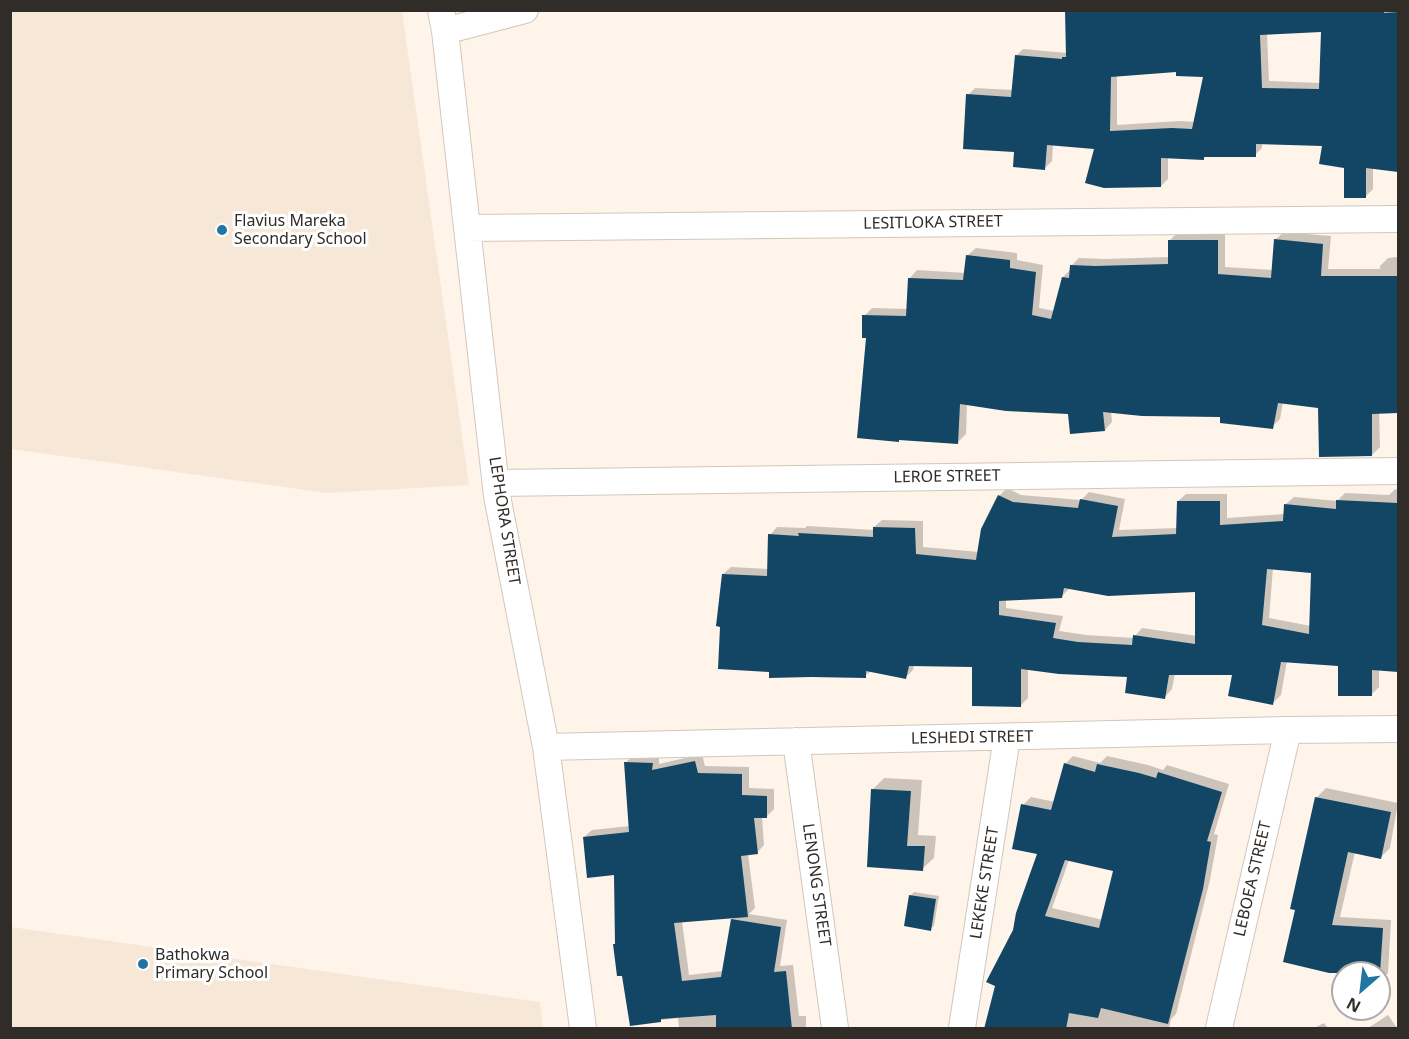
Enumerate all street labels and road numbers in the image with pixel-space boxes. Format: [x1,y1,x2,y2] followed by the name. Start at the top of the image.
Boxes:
[863,212,1003,234] street label: LESITLOKA STREET
[484,455,524,587] street label: LEPHORA STREET
[893,466,1001,488] street label: LEROE STREET
[911,727,1033,749] street label: LESHEDI STREET
[1230,819,1276,939] street label: LEBOEA STREET
[798,822,834,948] street label: LENONG STREET
[967,826,1003,940] street label: LEKEKE STREET

